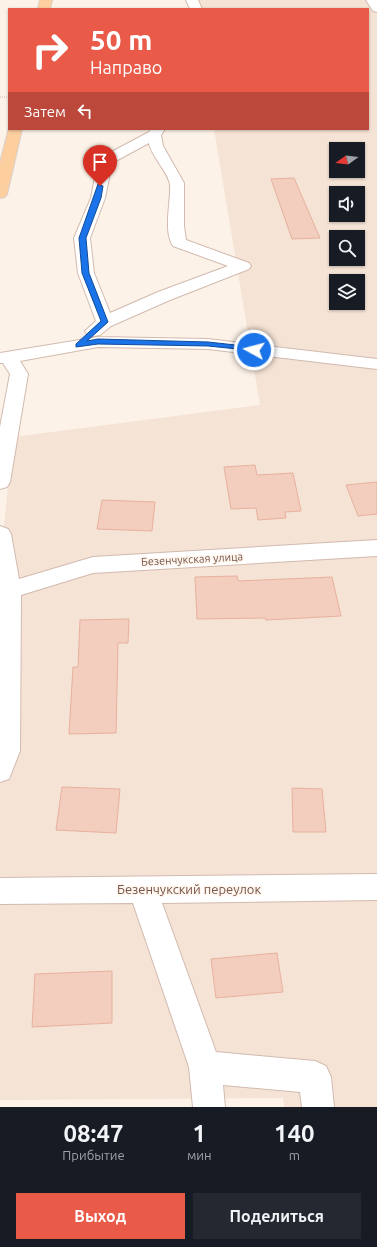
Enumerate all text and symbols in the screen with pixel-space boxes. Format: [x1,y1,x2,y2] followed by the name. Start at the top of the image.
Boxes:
[24,24,76,76] icon: right
[90,24,152,55] text: 50 m
[90,57,162,77] text: Направо
[74,100,96,122] icon: left
[24,103,66,120] text: Затем
[329,142,365,178] north arrow
[329,142,365,310] map controls
[83,145,117,186] pin
[89,151,111,173] icon: arrive
[329,186,365,222] button: sound
[329,230,365,266] button: search
[329,274,365,310] button: layers
[233,329,275,371] position arrow
[141,550,243,568] street label: Безенчукская улица
[117,882,261,896] street label: Безенчукский переулок
[63,1120,123,1147] text: 08:47
[193,1120,206,1147] text: 1
[274,1120,315,1147] text: 140
[62,1148,125,1162] text: Прибытие
[187,1148,212,1162] text: мин
[289,1148,300,1162] text: m
[16,1193,185,1239] button: Выход
[193,1193,361,1239] button: Поделиться

